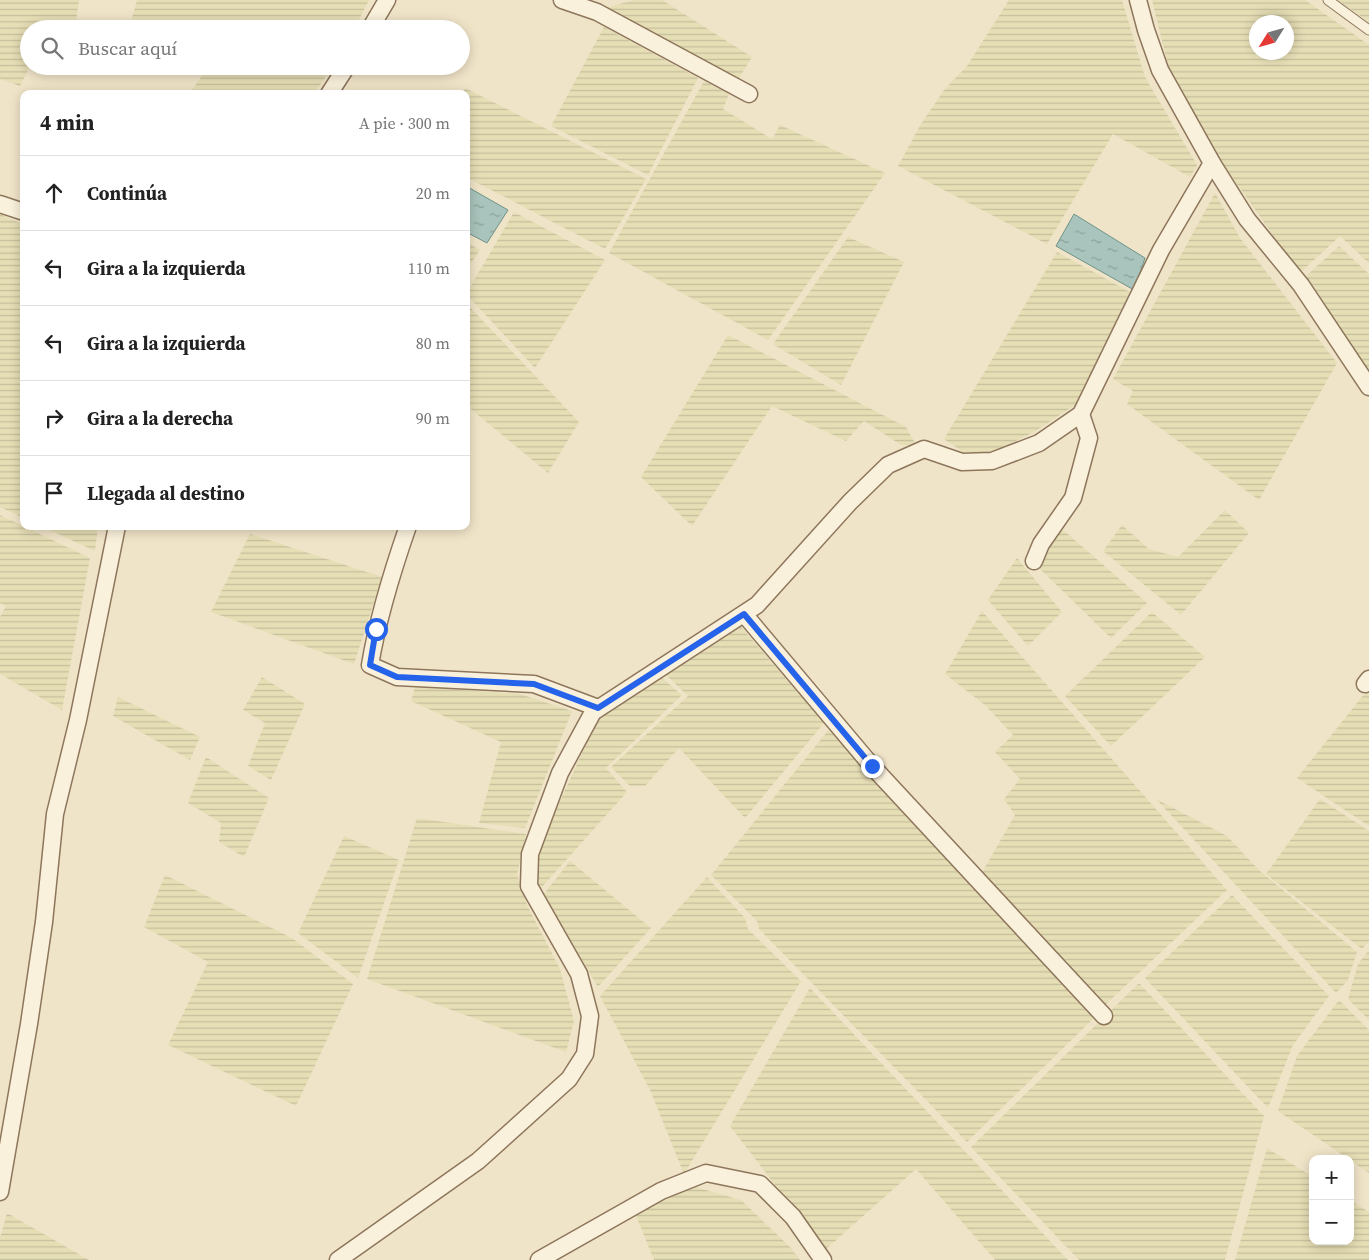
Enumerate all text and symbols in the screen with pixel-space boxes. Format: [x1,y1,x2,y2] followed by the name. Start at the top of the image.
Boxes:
[1249,15,1294,60] north arrow
[20,20,470,75] search box
[38,34,66,62] icon: search
[78,35,177,61] text: Buscar aquí
[40,108,95,137] text: 4 min
[359,112,450,134] text: A pie · 300 m
[40,179,68,207] icon: ahead
[87,180,167,206] text: Continúa
[416,182,450,204] text: 20 m
[40,254,68,282] icon: left
[87,255,246,281] text: Gira a la izquierda
[408,257,450,279] text: 110 m
[40,329,68,357] icon: left
[87,330,246,356] text: Gira a la izquierda
[416,332,450,354] text: 80 m
[40,404,68,432] icon: right
[87,405,233,431] text: Gira a la derecha
[416,407,450,429] text: 90 m
[40,479,68,507] icon: arrive
[87,480,245,506] text: Llegada al destino
[365,618,388,641] route start
[861,755,884,778] route end
[1309,1155,1354,1245] map controls
[1309,1155,1354,1200] button: +
[1309,1200,1354,1245] button: −

